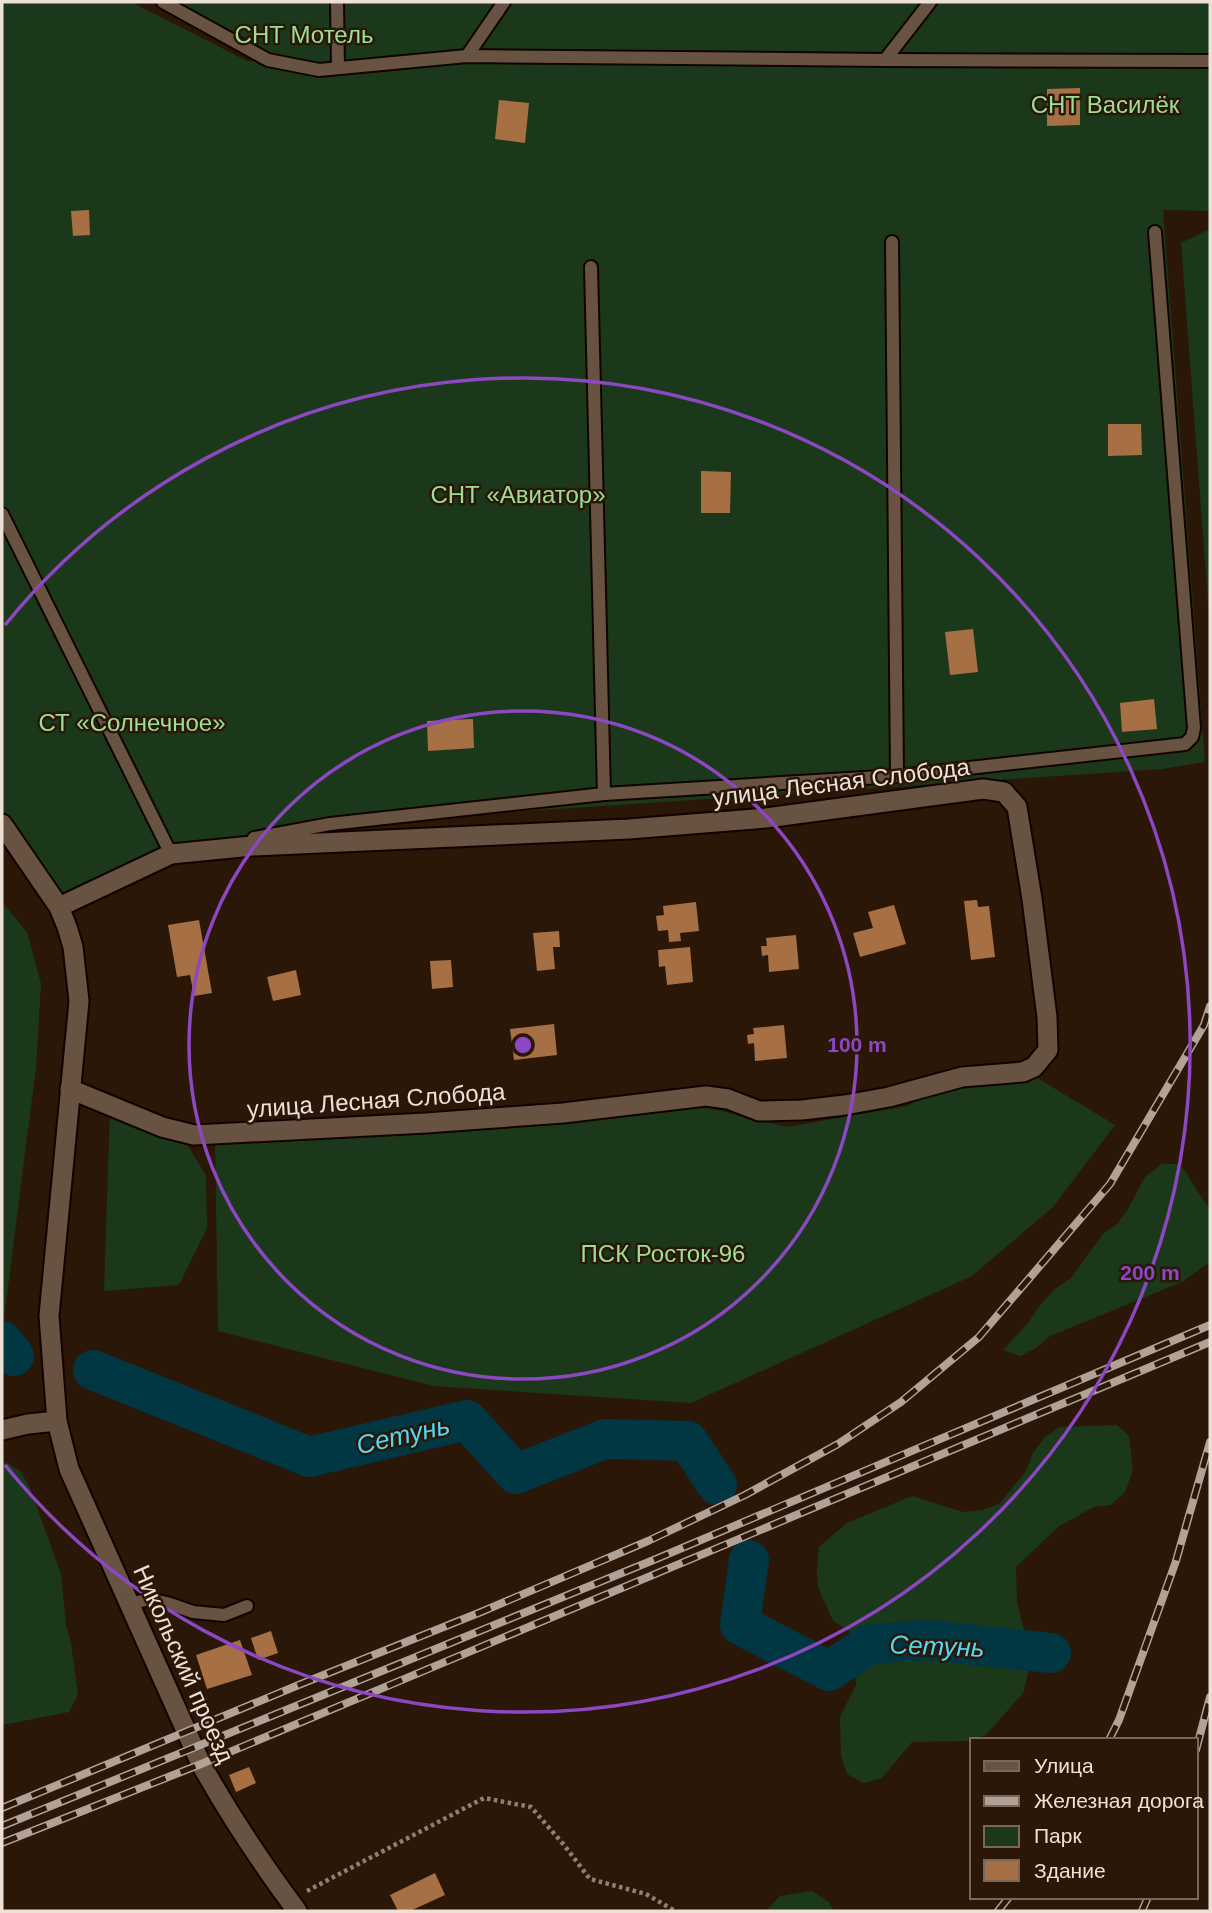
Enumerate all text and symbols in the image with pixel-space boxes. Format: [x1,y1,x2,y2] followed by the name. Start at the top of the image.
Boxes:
[235,21,373,48] park label: СНТ Мотель
[1031,91,1180,118] park label: СНТ Василёк
[430,481,606,508] park label: СНТ «Авиатор»
[39,709,225,736] park label: СТ «Солнечное»
[711,753,972,811] street label: улица Лесная Слобода
[511,1033,535,1057] centre of rings
[827,1033,887,1056] text: 100 m
[246,1077,507,1122] street label: улица Лесная Слобода
[581,1240,745,1267] park label: ПСК Росток-96
[1120,1261,1180,1284] text: 200 m
[353,1410,453,1460] water label: Сетунь
[128,1561,240,1767] street label: Никольский проезд
[889,1629,985,1663] water label: Сетунь
[970,1738,1198,1899] legend
[1034,1754,1094,1777] text: Улица
[1034,1789,1204,1812] text: Железная дорога
[1034,1824,1082,1847] text: Парк
[1034,1859,1106,1882] text: Здание

